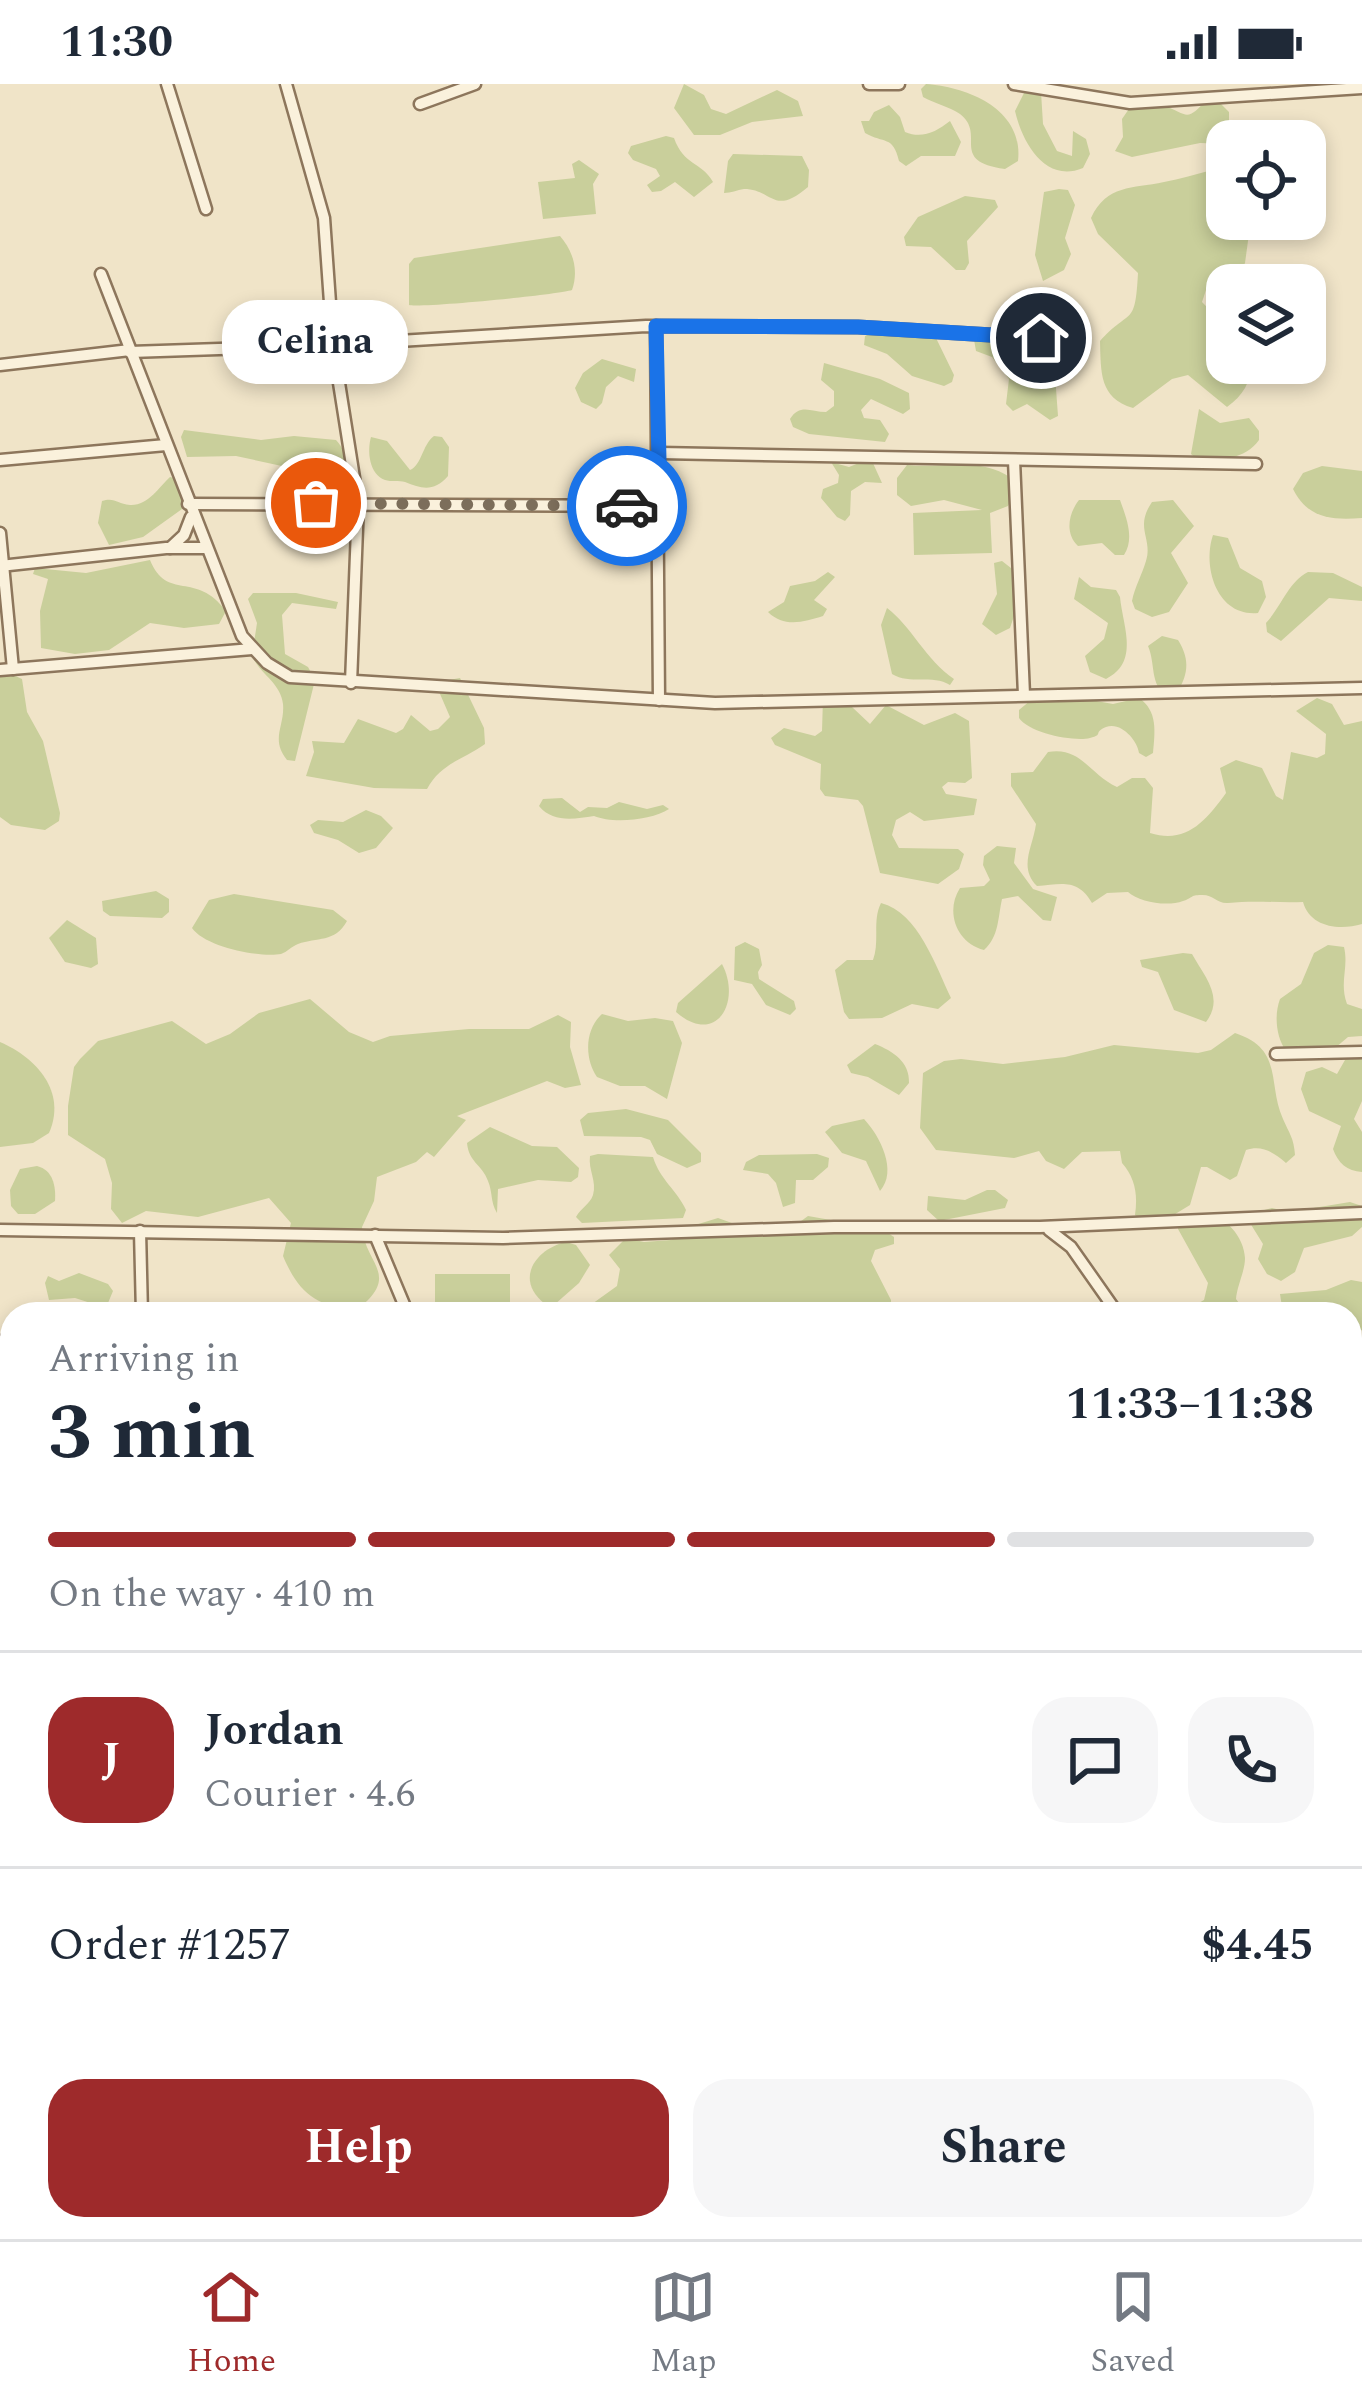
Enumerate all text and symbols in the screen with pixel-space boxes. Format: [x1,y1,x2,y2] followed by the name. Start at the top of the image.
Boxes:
[60,8,173,77] text: 11:30
[1206,120,1326,384] map controls
[1206,120,1326,240] button: locate
[1206,264,1326,384] button: layers
[990,287,1092,389] pin
[223,299,409,383] callout: Celina
[1008,305,1074,371] icon: home
[257,312,373,371] text: Celina
[567,446,687,566] courier
[265,452,367,554] pin
[283,470,349,536] icon: bag
[594,473,660,539] icon: car
[48,1330,240,1389] text: Arriving in
[1065,1370,1314,1439] text: 11:33–11:38
[48,1374,256,1493] text: 3 min
[48,1565,375,1624] text: On the way · 410 m
[204,1696,344,1765] text: Jordan
[1032,1697,1158,1823] button: chat
[1188,1697,1314,1823] button: phone
[101,1725,121,1794] text: J
[204,1765,415,1824] text: Courier · 4.6
[48,1911,291,1980] text: Order #1257
[1201,1911,1314,1980] text: $4.45
[48,2079,669,2217] button: Help
[693,2079,1314,2217] button: Share
[187,2264,276,2386] tab: Home
[650,2264,716,2386] tab: Map
[1090,2264,1175,2386] tab: Saved

